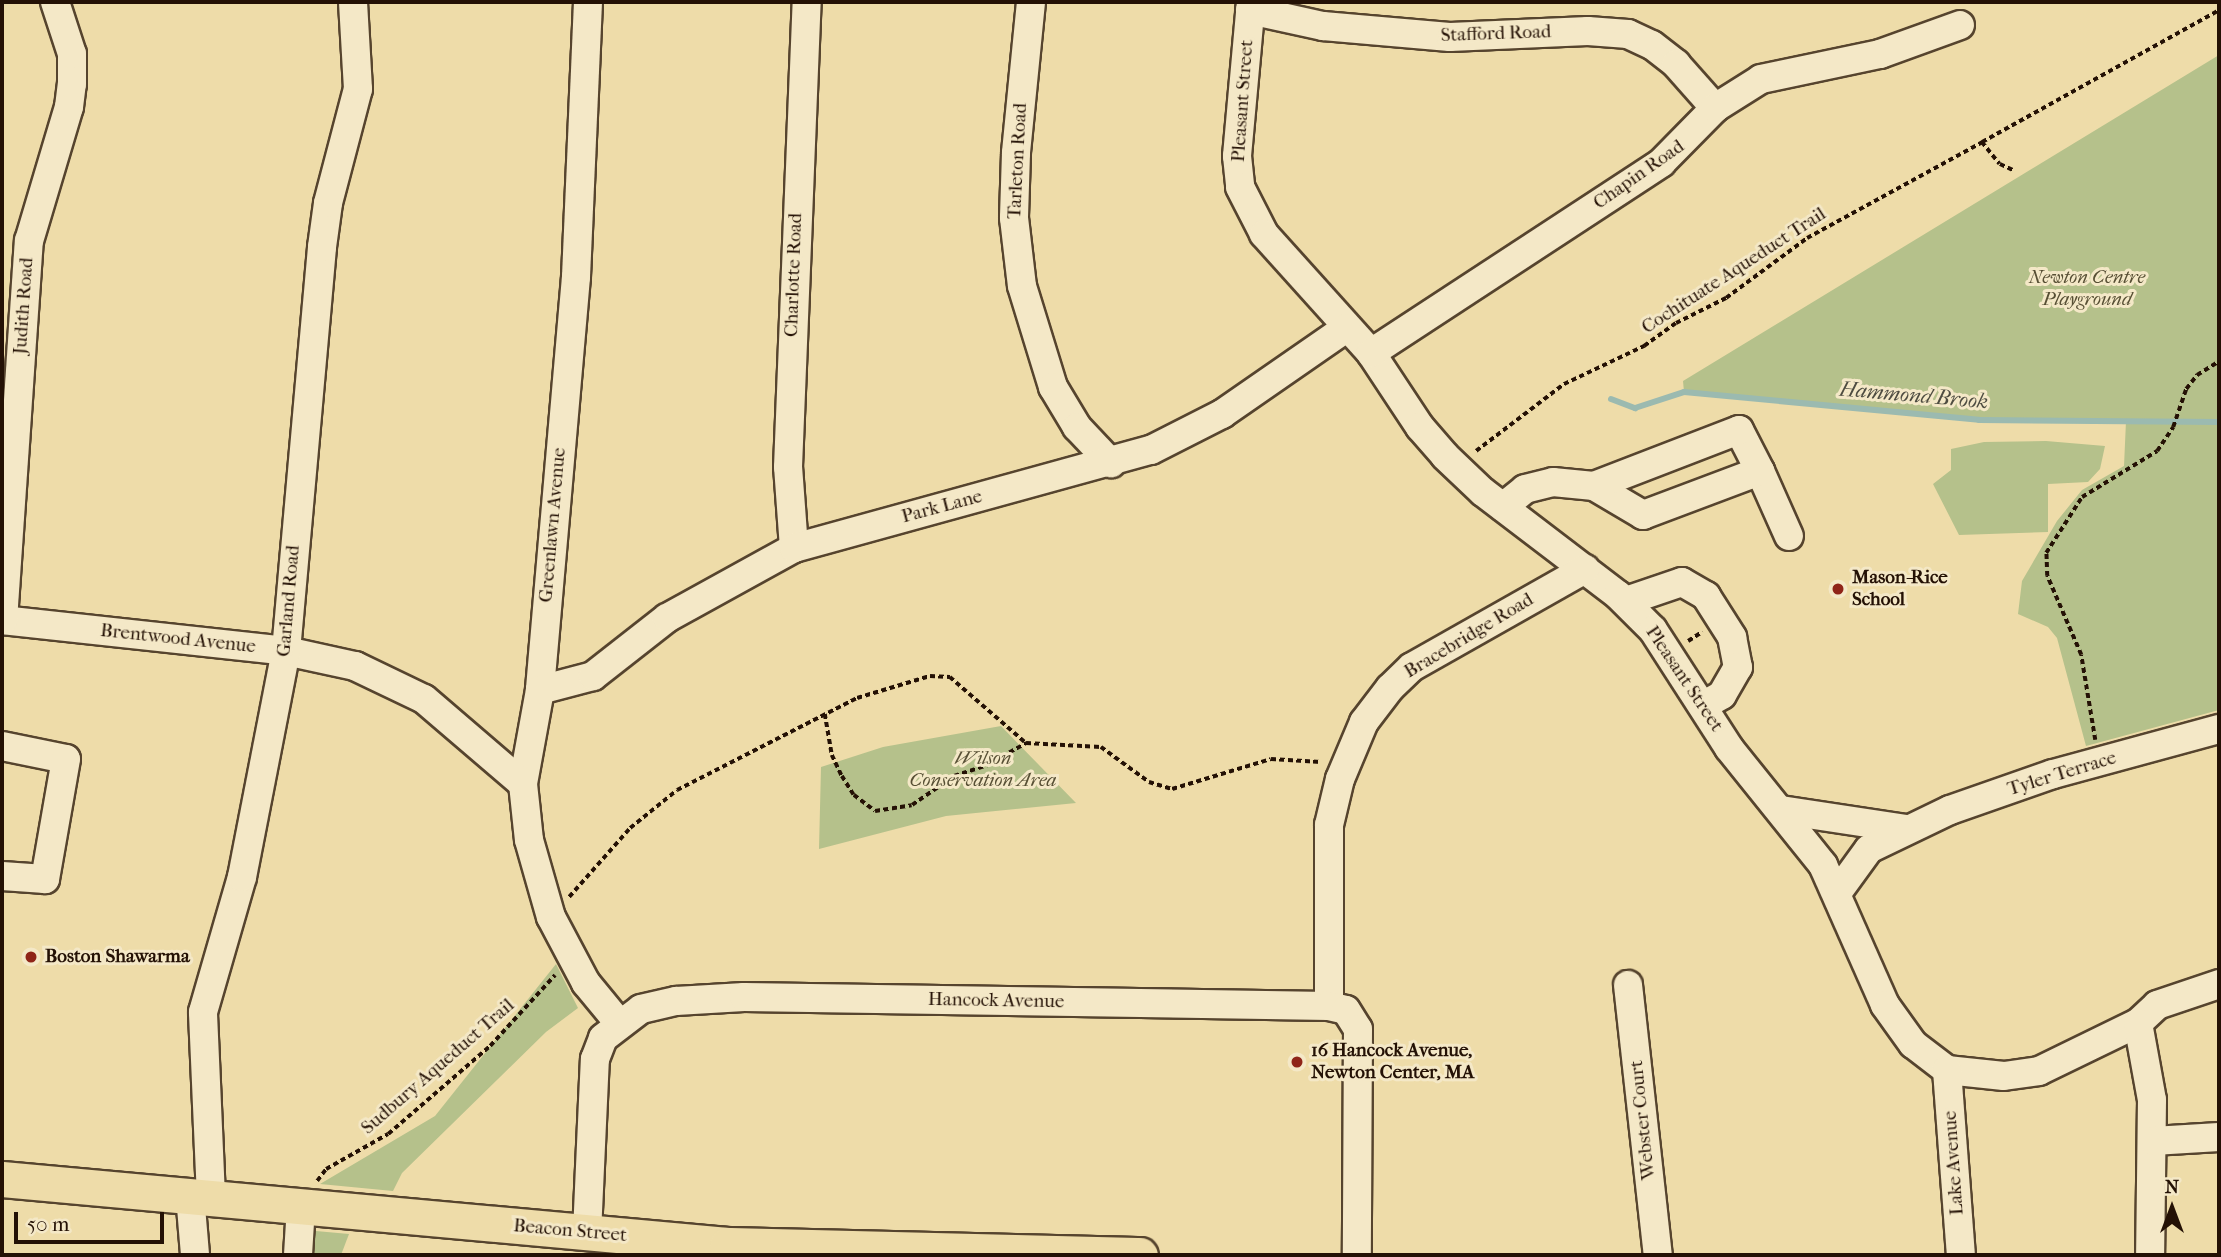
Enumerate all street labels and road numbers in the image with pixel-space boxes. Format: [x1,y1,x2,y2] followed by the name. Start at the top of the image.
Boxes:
[1440,21,1552,47] street label: Stafford Road
[1227,39,1259,163] street label: Pleasant Street
[1004,102,1032,220] street label: Tarleton Road
[1589,135,1689,215] street label: Chapin Road
[1638,203,1830,339] street label: Cochituate Aqueduct Trail
[780,213,808,337] street label: Charlotte Road
[9,257,39,355] street label: Judith Road
[535,447,571,603] street label: Greenlawn Avenue
[899,485,985,529] street label: Park Lane
[273,544,305,658] street label: Garland Road
[1400,588,1538,684] street label: Bracebridge Road
[99,619,257,659] street label: Brentwood Avenue
[1640,622,1728,736] street label: Pleasant Street
[2005,747,2119,801] street label: Tyler Terrace
[928,988,1064,1014] street label: Hancock Avenue
[357,994,519,1140] street label: Sudbury Aqueduct Trail
[1625,1059,1661,1181] street label: Webster Court
[1939,1110,1969,1216] street label: Lake Avenue
[512,1215,628,1247] street label: Beacon Street

